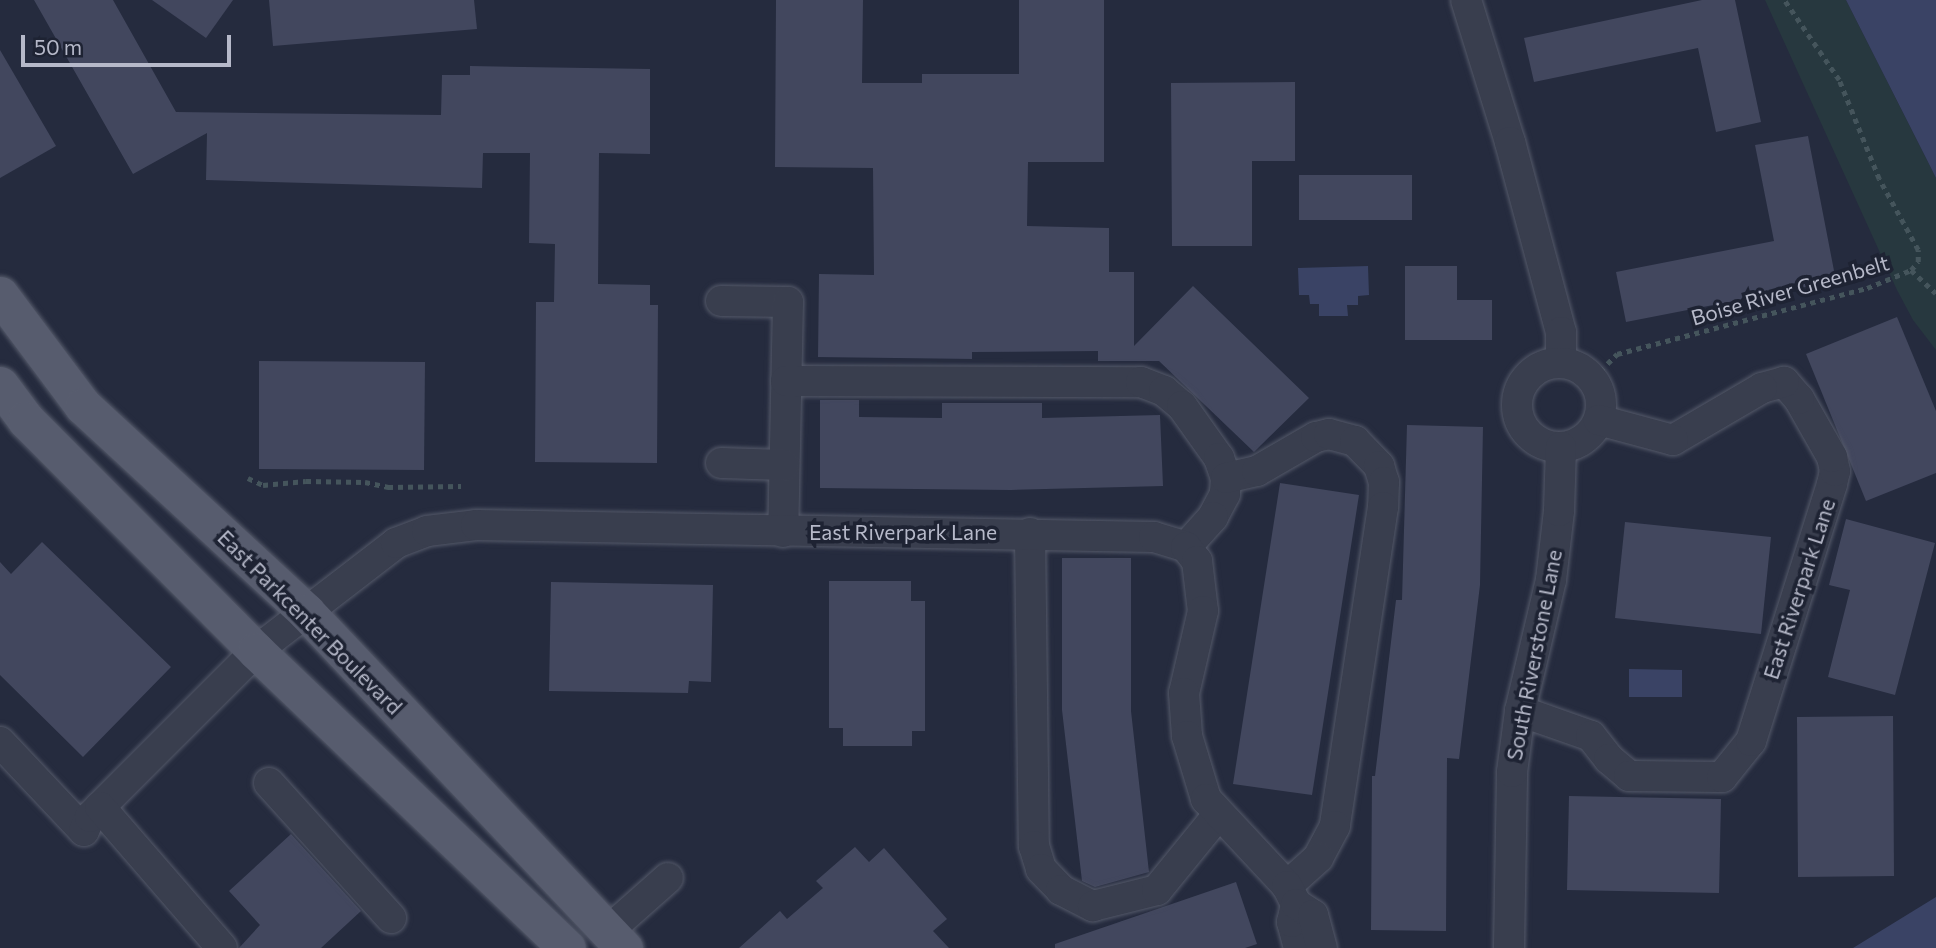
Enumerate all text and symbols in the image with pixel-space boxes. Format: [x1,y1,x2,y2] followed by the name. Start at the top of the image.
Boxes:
[24,21,234,65] scale bar
[34,34,82,59] text: 50 m
[1688,250,1892,330] street label: Boise River Greenbelt
[1758,496,1840,682] street label: East Riverpark Lane
[809,519,997,545] street label: East Riverpark Lane
[213,525,407,719] street label: East Parkcenter Boulevard
[1501,548,1567,762] street label: South Riverstone Lane

